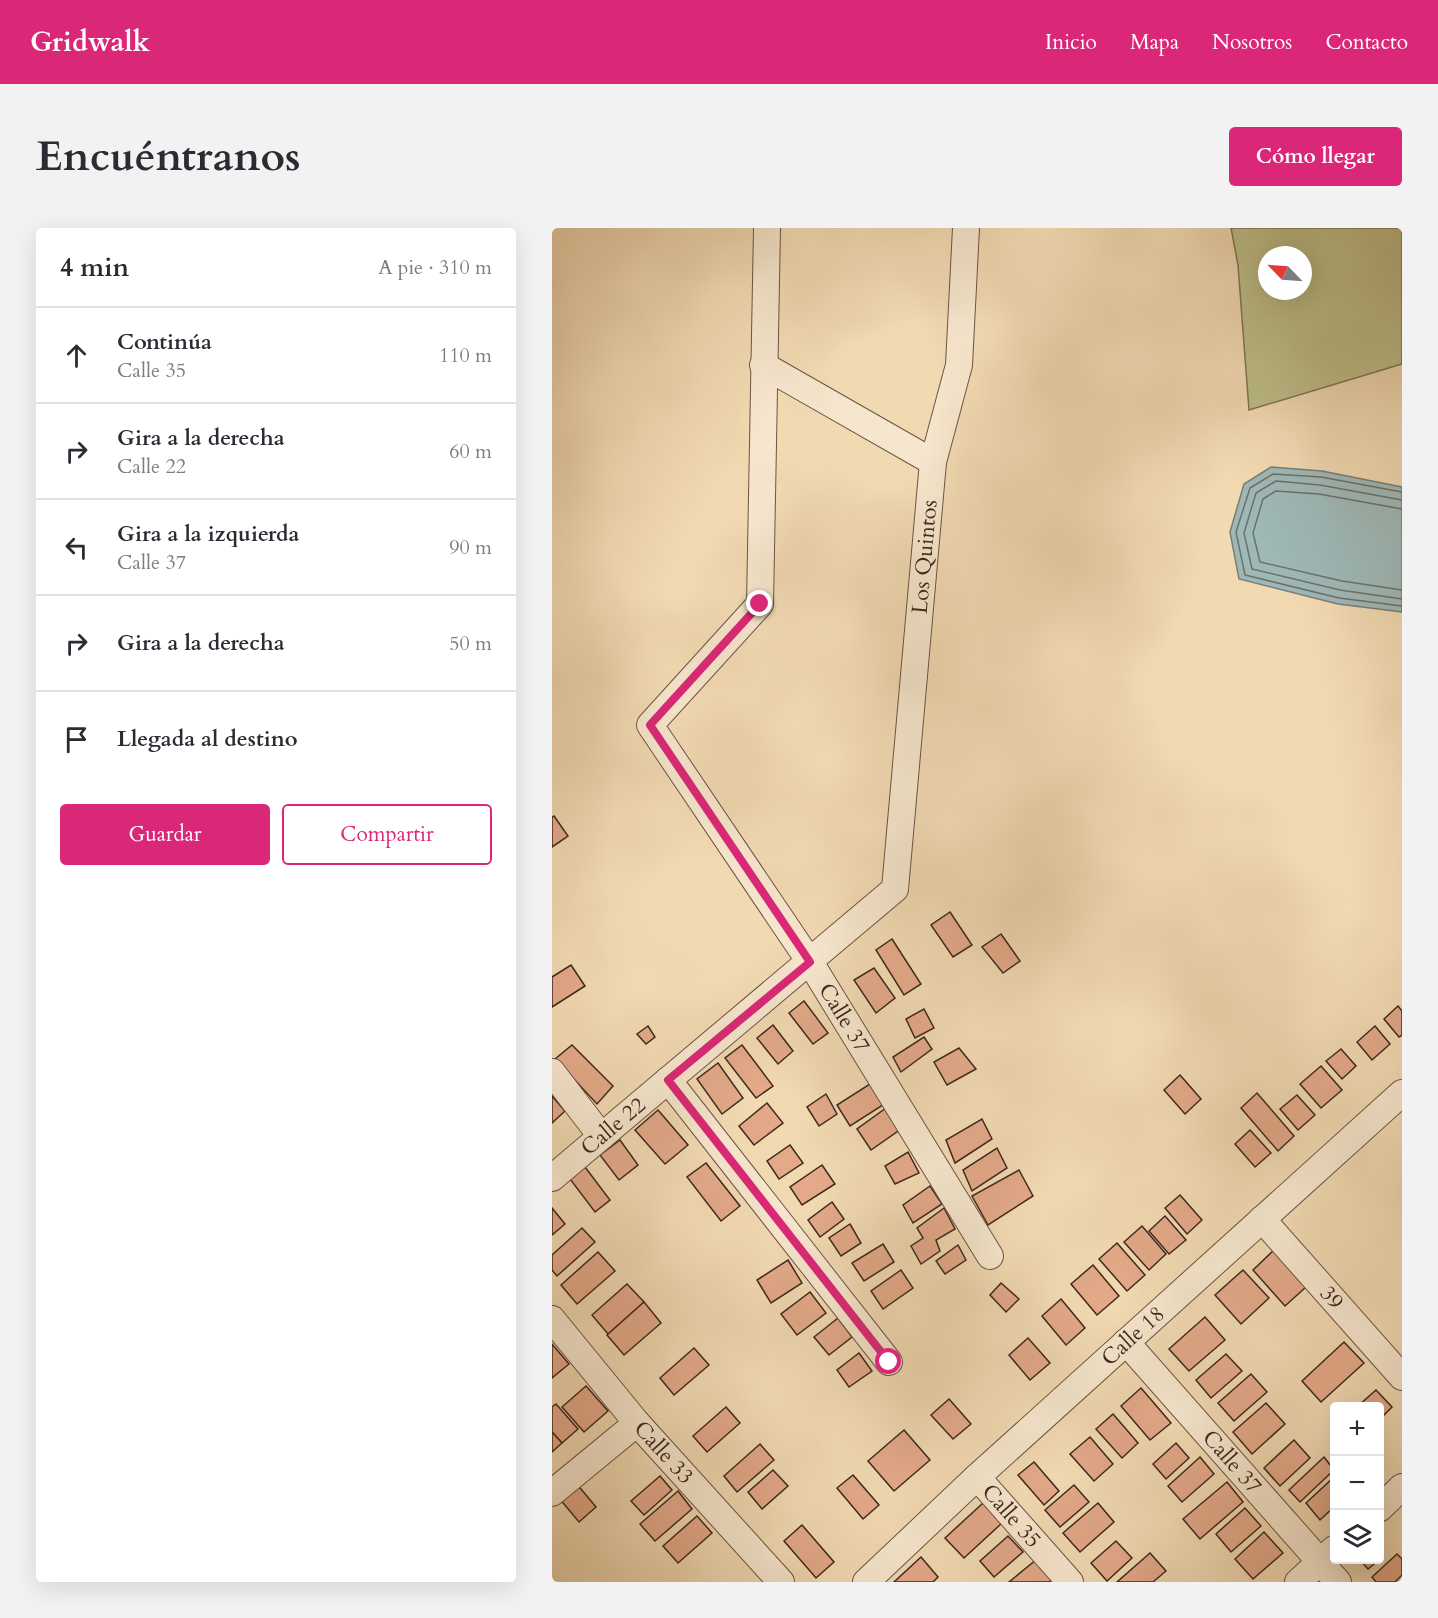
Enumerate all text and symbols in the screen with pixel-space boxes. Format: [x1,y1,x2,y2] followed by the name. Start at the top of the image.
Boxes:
[30,23,150,61] text: Gridwalk
[1045,28,1097,57] text: Inicio
[1130,28,1179,57] text: Mapa
[1212,28,1292,57] text: Nosotros
[1325,28,1408,57] text: Contacto
[1229,127,1402,186] button: Cómo llegar
[36,128,301,185] text: Encuéntranos
[1258,246,1312,300] north arrow
[60,250,129,285] text: 4 min
[378,254,492,281] text: A pie · 310 m
[117,327,212,357] text: Continúa
[60,339,93,372] icon: ahead
[439,342,492,369] text: 110 m
[117,357,186,384] text: Calle 35
[117,423,285,453] text: Gira a la derecha
[60,435,93,468] icon: right
[449,438,492,465] text: 60 m
[117,453,186,480] text: Calle 22
[905,498,945,615] street label: Los Quintos
[117,519,300,549] text: Gira a la izquierda
[60,531,93,564] icon: left
[449,534,492,561] text: 90 m
[117,549,186,576] text: Calle 37
[746,590,772,616] route end
[60,627,93,660] icon: right
[117,628,285,658] text: Gira a la derecha
[449,630,492,657] text: 50 m
[60,723,93,756] icon: arrive
[117,724,298,754] text: Llegada al destino
[60,804,270,865] button: Guardar
[282,804,492,865] button: Compartir
[812,978,877,1058] street label: Calle 37
[574,1090,652,1162] street label: Calle 22
[1313,1279,1350,1316] street label: 39
[1095,1299,1171,1373] street label: Calle 18
[875,1348,901,1374] route start
[1330,1402,1384,1564] map controls
[1330,1402,1384,1456] button: +
[627,1414,700,1491] street label: Calle 33
[1196,1423,1268,1500] street label: Calle 37
[1330,1456,1384,1510] button: −
[975,1478,1048,1554] street label: Calle 35
[1330,1510,1384,1564] button: layers

